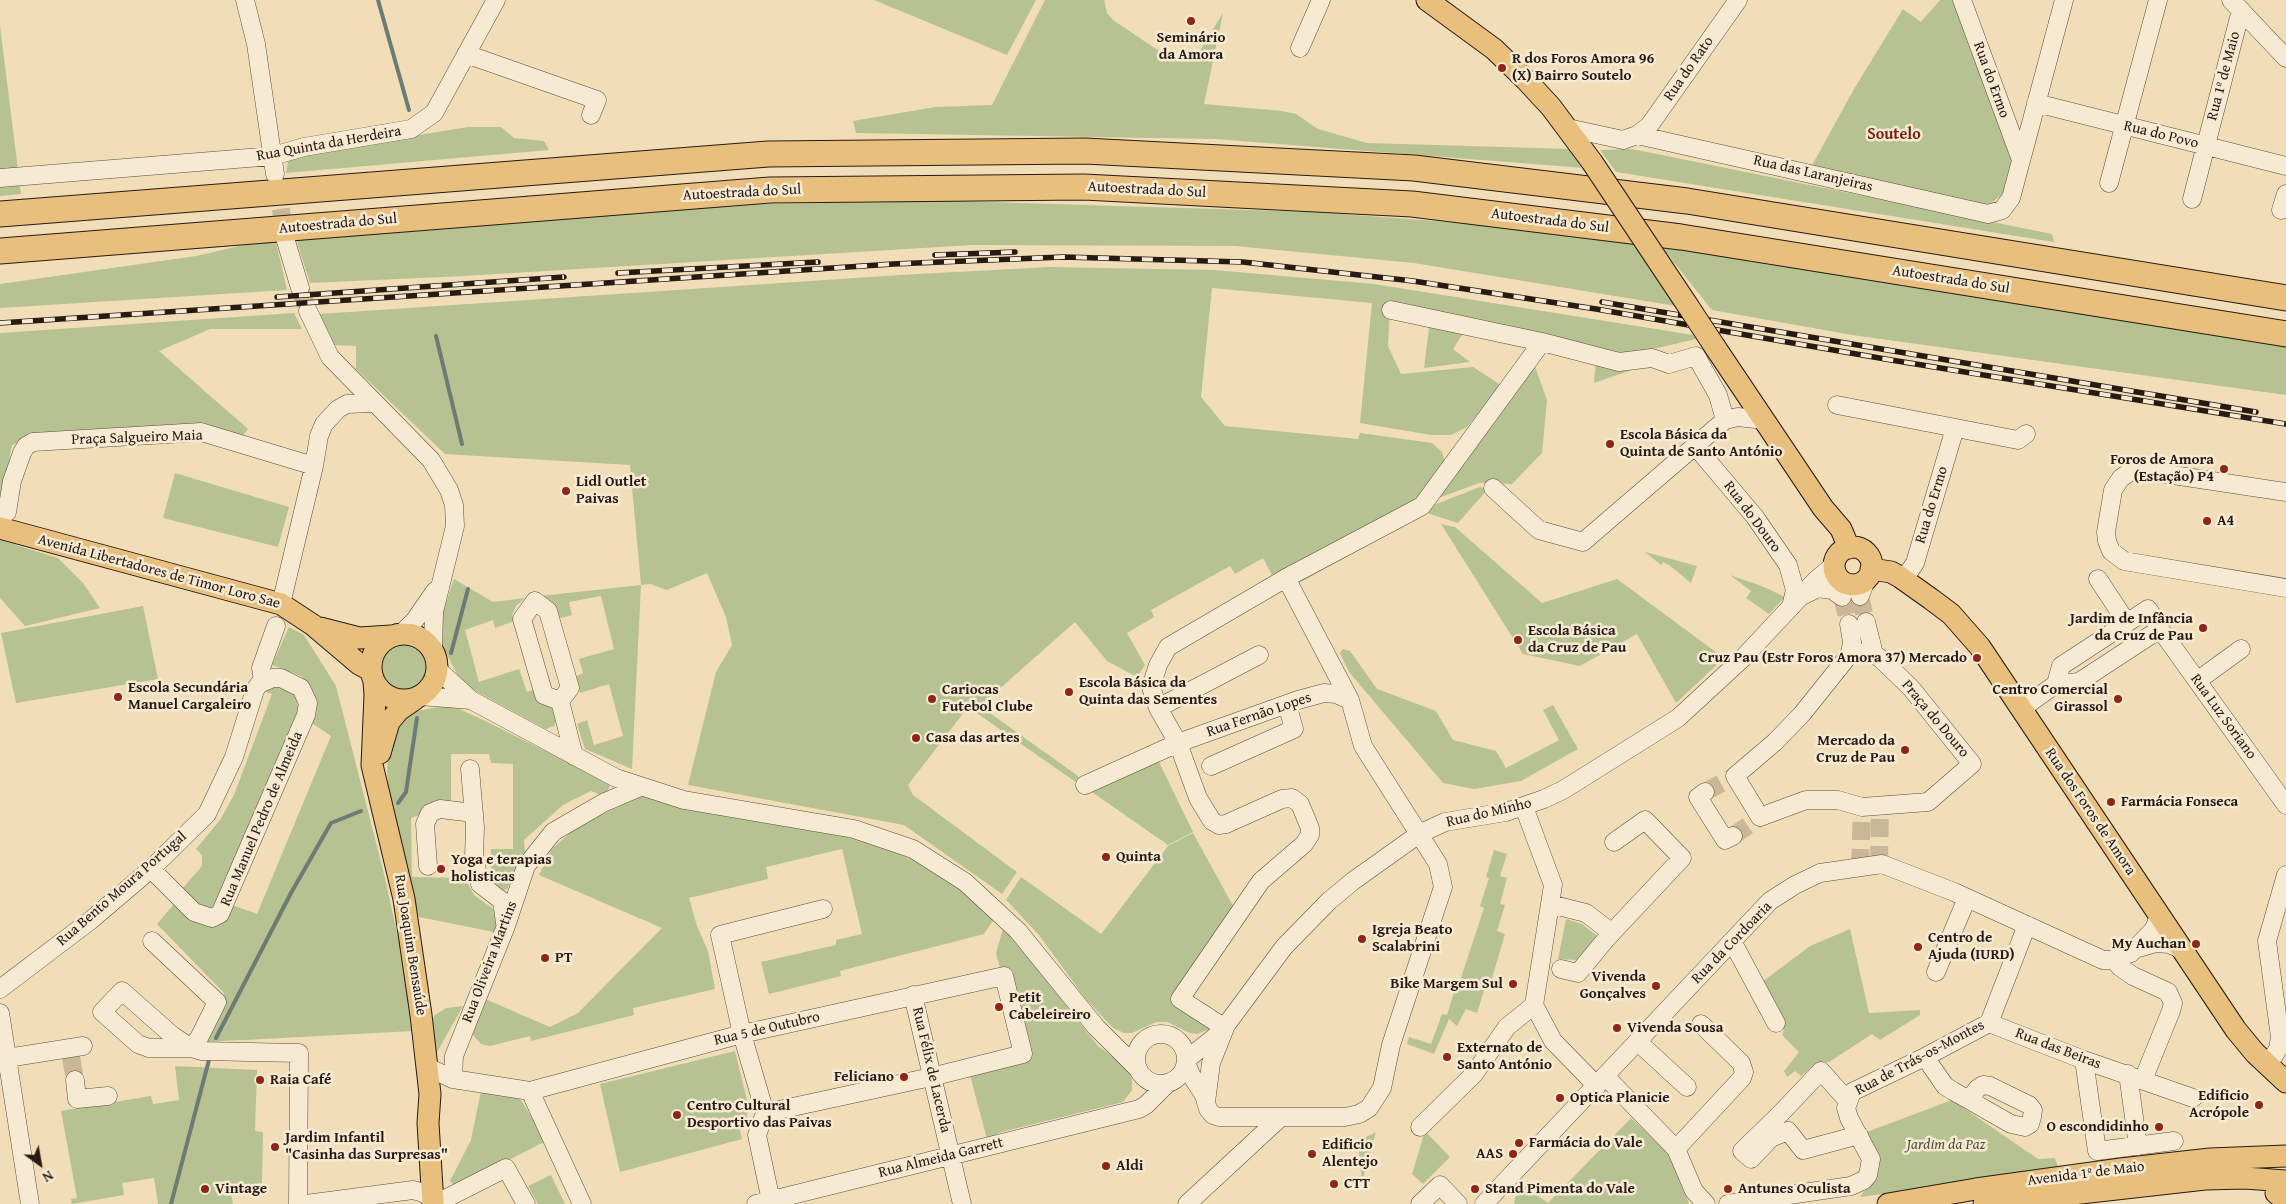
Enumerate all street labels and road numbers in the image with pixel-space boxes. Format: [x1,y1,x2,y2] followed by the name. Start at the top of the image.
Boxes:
[2203,29,2245,123] street label: Rua 1º de Maio
[1660,33,1718,105] street label: Rua do Rato
[1969,39,2013,121] street label: Rua do Ermo
[2122,117,2200,153] street label: Rua do Povo
[255,122,403,166] street label: Rua Quinta da Herdeira
[1752,152,1874,196] street label: Rua das Laranjeiras
[1087,178,1207,202] street label: Autoestrada do Sul
[682,181,802,205] street label: Autoestrada do Sul
[1490,205,1610,237] street label: Autoestrada do Sul
[278,210,398,238] street label: Autoestrada do Sul
[1891,262,2011,298] street label: Autoestrada do Sul
[71,427,203,449] street label: Praça Salgueiro Maia
[1912,464,1952,546] street label: Rua do Ermo
[1719,478,1785,556] street label: Rua do Douro
[36,531,282,613] street label: Avenida Libertadores de Timor Loro Sae
[2186,671,2260,763] street label: Rua Luz Soriano
[1897,677,1973,761] street label: Praça do Douro
[1204,689,1314,741] street label: Rua Fernão Lopes
[217,729,307,909] street label: Rua Manuel Pedro de Almeida
[2041,745,2139,879] street label: Rua dos Foros de Amora
[1445,794,1533,832] street label: Rua do Minho
[53,828,191,950] street label: Rua Bento Moura Portugal
[390,873,430,1017] street label: Rua Joaquim Bensaúde
[1688,898,1776,988] street label: Rua da Cordoaria
[458,899,522,1025] street label: Rua Oliveira Martins
[908,1005,954,1135] street label: Rua Félix de Lacerda
[712,1008,822,1050] street label: Rua 5 de Outubro
[1852,1016,1988,1100] street label: Rua de Trás-os-Montes
[2013,1024,2103,1074] street label: Rua das Beiras
[877,1134,1005,1182] street label: Rua Almeida Garrett
[2026,1158,2146,1190] street label: Avenida 1º de Maio

